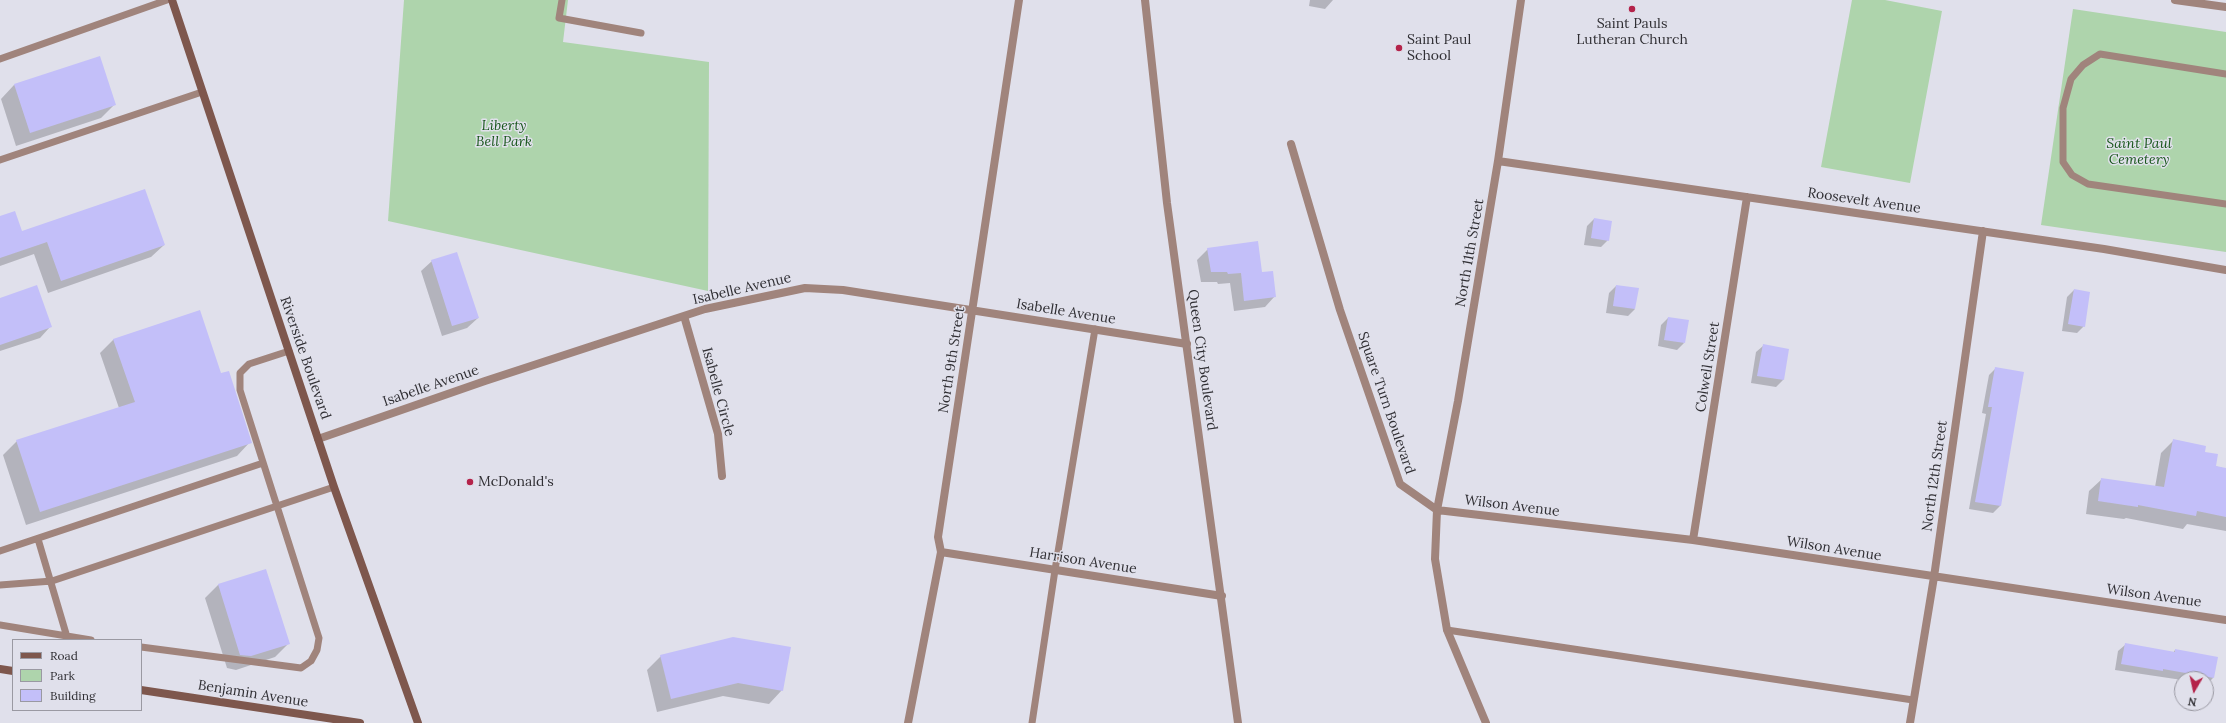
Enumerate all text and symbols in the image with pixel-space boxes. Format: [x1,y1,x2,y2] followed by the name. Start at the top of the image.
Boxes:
[1627,4,1637,14] marker: Saint Pauls Lutheran Church
[1576,16,1688,48] place label: Saint Pauls Lutheran Church
[1407,32,1471,64] place label: Saint Paul School
[1394,43,1404,53] marker: Saint Paul School
[476,118,532,150] park label: Liberty Bell Park
[2106,136,2172,168] park label: Saint Paul Cemetery
[1806,185,1922,217] street label: Roosevelt Avenue
[1452,198,1488,308] street label: North 11th Street
[691,270,793,308] street label: Isabelle Avenue
[1184,288,1220,432] street label: Queen City Boulevard
[276,295,334,421] street label: Riverside Boulevard
[1015,296,1117,328] street label: Isabelle Avenue
[935,306,969,414] street label: North 9th Street
[1693,321,1723,413] street label: Colwell Street
[1354,330,1418,476] street label: Square Turn Boulevard
[698,346,738,438] street label: Isabelle Circle
[381,362,481,410] street label: Isabelle Avenue
[1919,419,1951,533] street label: North 12th Street
[478,474,554,490] place label: McDonald's
[465,477,475,487] marker: McDonald's
[1463,492,1561,520] street label: Wilson Avenue
[1785,533,1883,565] street label: Wilson Avenue
[1028,544,1138,578] street label: Harrison Avenue
[2105,581,2203,611] street label: Wilson Avenue
[12,639,142,711] legend
[50,648,78,663] text: Road
[50,668,75,683] text: Park
[2174,671,2214,711] north arrow
[196,677,310,711] street label: Benjamin Avenue
[50,688,96,703] text: Building
[2187,694,2198,709] text: N

